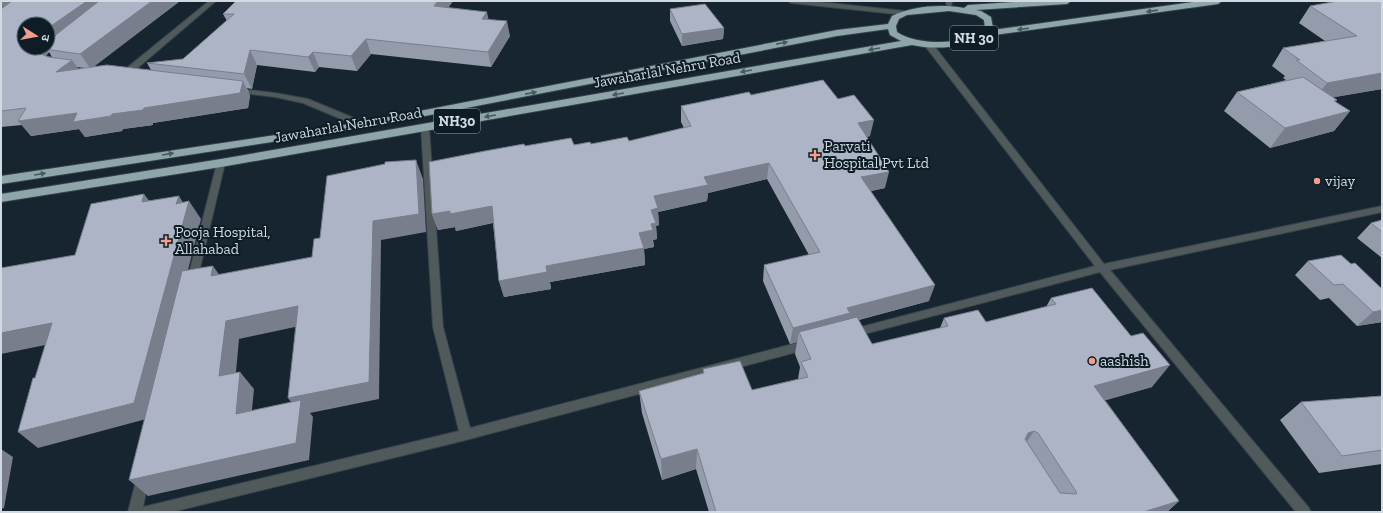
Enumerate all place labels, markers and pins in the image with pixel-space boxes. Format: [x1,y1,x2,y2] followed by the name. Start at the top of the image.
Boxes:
[824,137,930,172] place label: Parvati Hospital Pvt Ltd
[809,149,821,161] marker: Parvati Hospital Pvt Ltd
[1325,172,1356,190] place label: vijay
[1312,176,1322,186] marker: vijay
[175,223,271,258] place label: Pooja Hospital, Allahabad
[160,235,172,247] marker: Pooja Hospital, Allahabad
[1100,352,1149,370] place label: aashish
[1087,356,1097,366] marker: aashish

